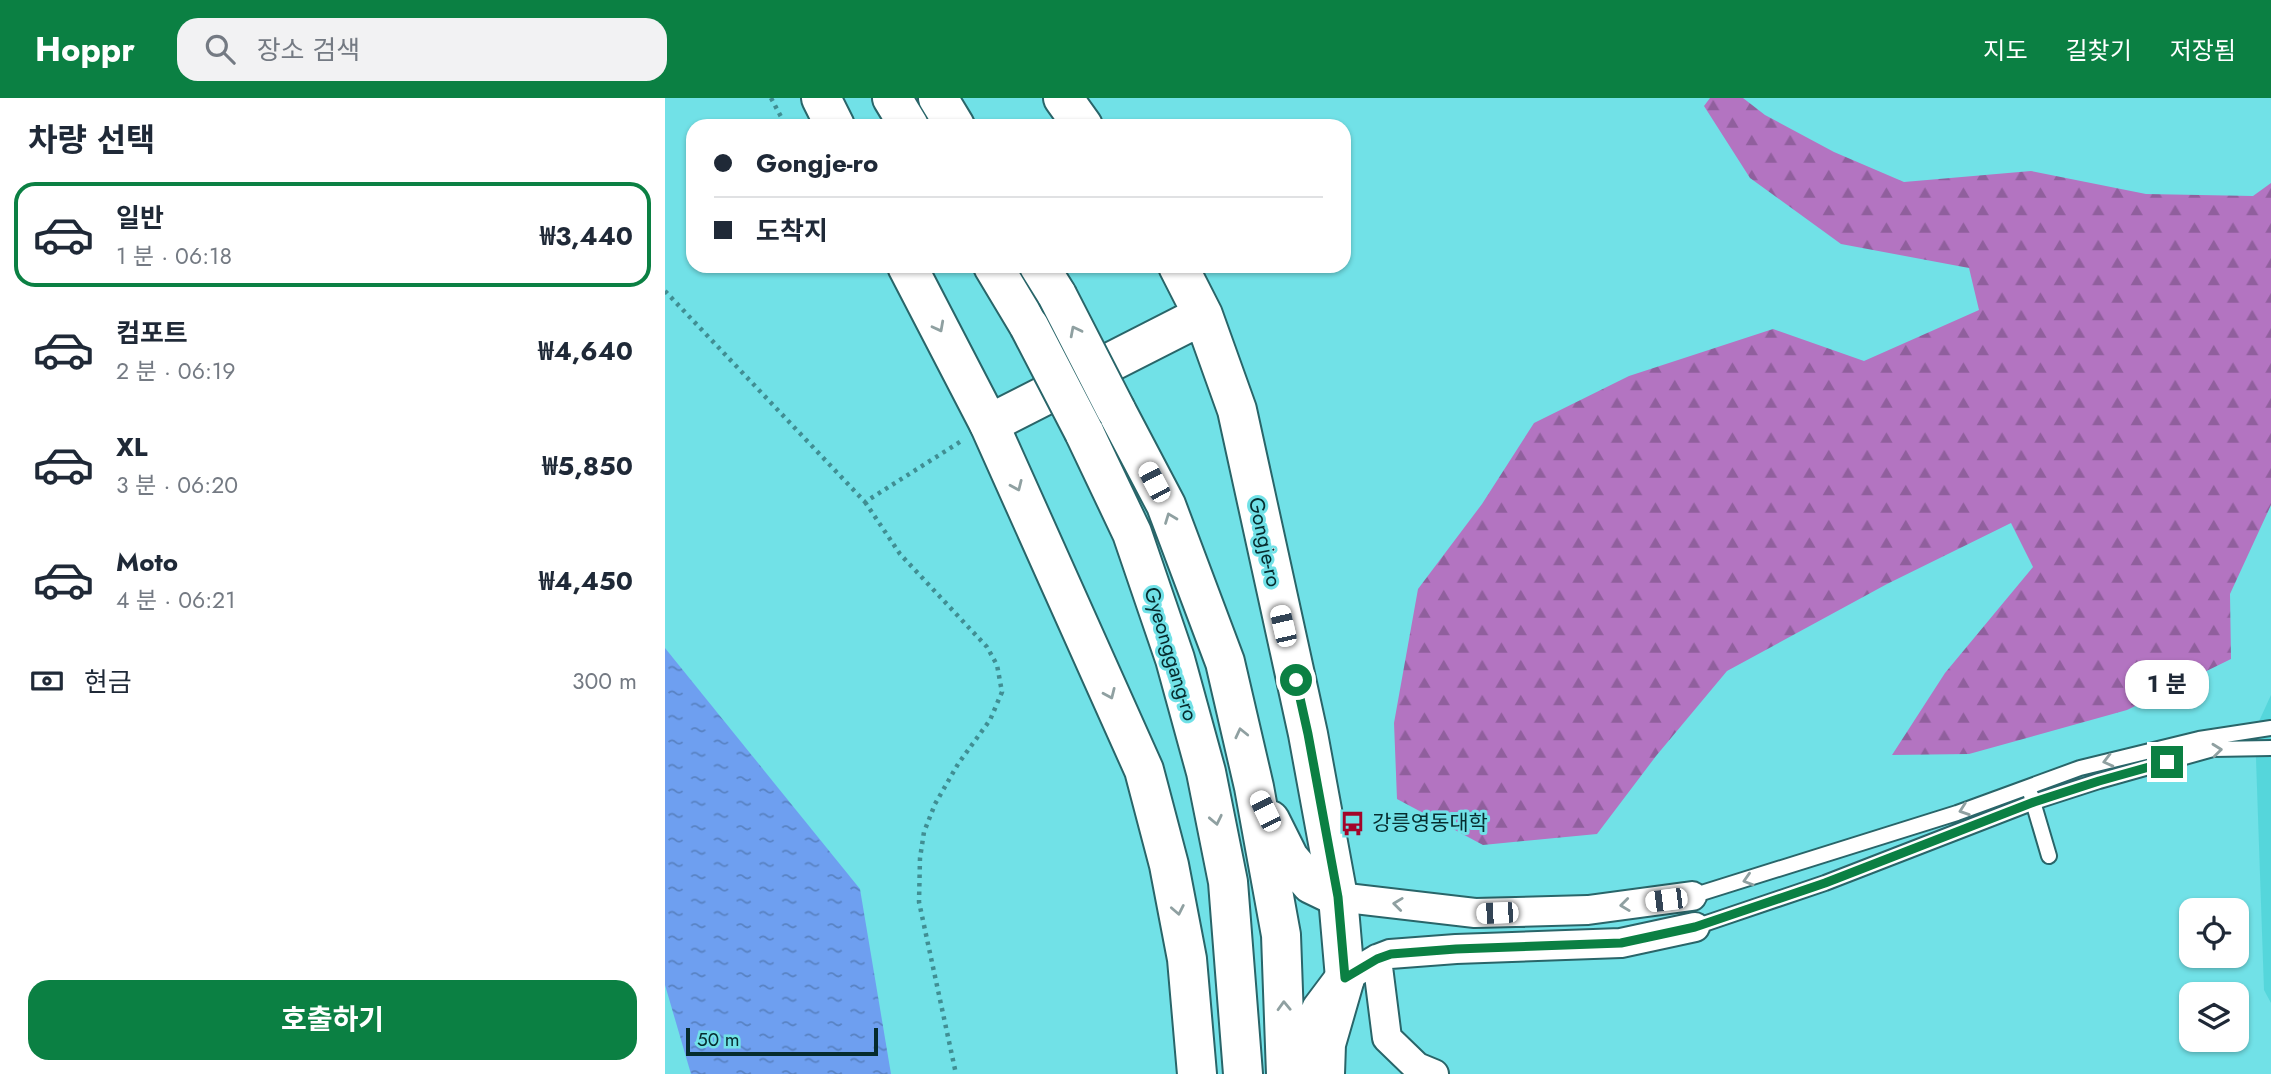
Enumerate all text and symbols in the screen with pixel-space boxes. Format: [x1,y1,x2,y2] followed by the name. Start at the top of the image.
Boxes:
[177,18,667,81] search box
[35,26,135,73] text: Hoppr
[201,30,239,68] icon: search
[257,31,360,69] text: 장소 검색
[1983,33,2028,68] text: 지도
[2066,33,2132,68] text: 길찾기
[2170,33,2236,68] text: 저장됨
[28,117,155,163] text: 차량 선택
[756,144,878,182] text: Gongje-ro
[116,199,164,237] text: 일반
[32,203,95,266] icon: car
[756,212,828,250] text: 도착지
[540,217,633,255] text: ₩3,440
[116,239,232,273] text: 1 분 · 06:18
[116,314,188,352] text: 컴포트
[32,318,95,381] icon: car
[931,319,944,332] one-way arrow
[1070,326,1084,338] one-way arrow
[538,332,633,370] text: ₩4,640
[116,354,235,388] text: 2 분 · 06:19
[116,428,148,466] text: XL
[32,433,95,496] icon: car
[542,447,633,485] text: ₩5,850
[1135,459,1174,505] car
[116,468,238,502] text: 3 분 · 06:20
[1009,479,1023,491] one-way arrow
[1241,494,1289,590] street label: Gongje-ro
[1165,512,1179,524] one-way arrow
[116,543,178,581] text: Moto
[32,548,95,611] icon: car
[539,562,633,600] text: ₩4,450
[116,583,236,617] text: 4 분 · 06:21
[1136,583,1206,725] street label: Gyeonggang-ro
[1269,603,1298,649] car
[2125,660,2209,710] callout: 1 분
[28,662,66,700] icon: cash
[84,663,132,701] text: 현금
[572,664,637,698] text: 300 m
[1280,664,1312,696] route start
[2147,667,2187,701] text: 1 분
[1102,686,1116,699] one-way arrow
[1235,727,1250,739] one-way arrow
[2211,743,2223,758] one-way arrow
[2151,746,2183,778] route end
[2102,753,2114,768] one-way arrow
[1247,788,1284,834] car
[1959,802,1971,816] one-way arrow
[1372,808,1488,838] place label: 강릉영동대학
[1338,809,1366,837] bus stop icon: 강릉영동대학
[1207,814,1222,826] one-way arrow
[1742,871,1754,886] one-way arrow
[1644,887,1689,913] car
[1392,897,1403,912] one-way arrow
[1619,898,1631,913] one-way arrow
[2179,898,2249,1052] map controls
[2179,898,2249,968] button: locate
[1476,902,1519,924] car
[1170,904,1185,916] one-way arrow
[28,980,637,1060] button: 호출하기
[2179,982,2249,1052] button: layers
[1276,1000,1291,1011] one-way arrow
[686,1025,879,1057] scale bar
[697,1026,740,1053] text: 50 m

